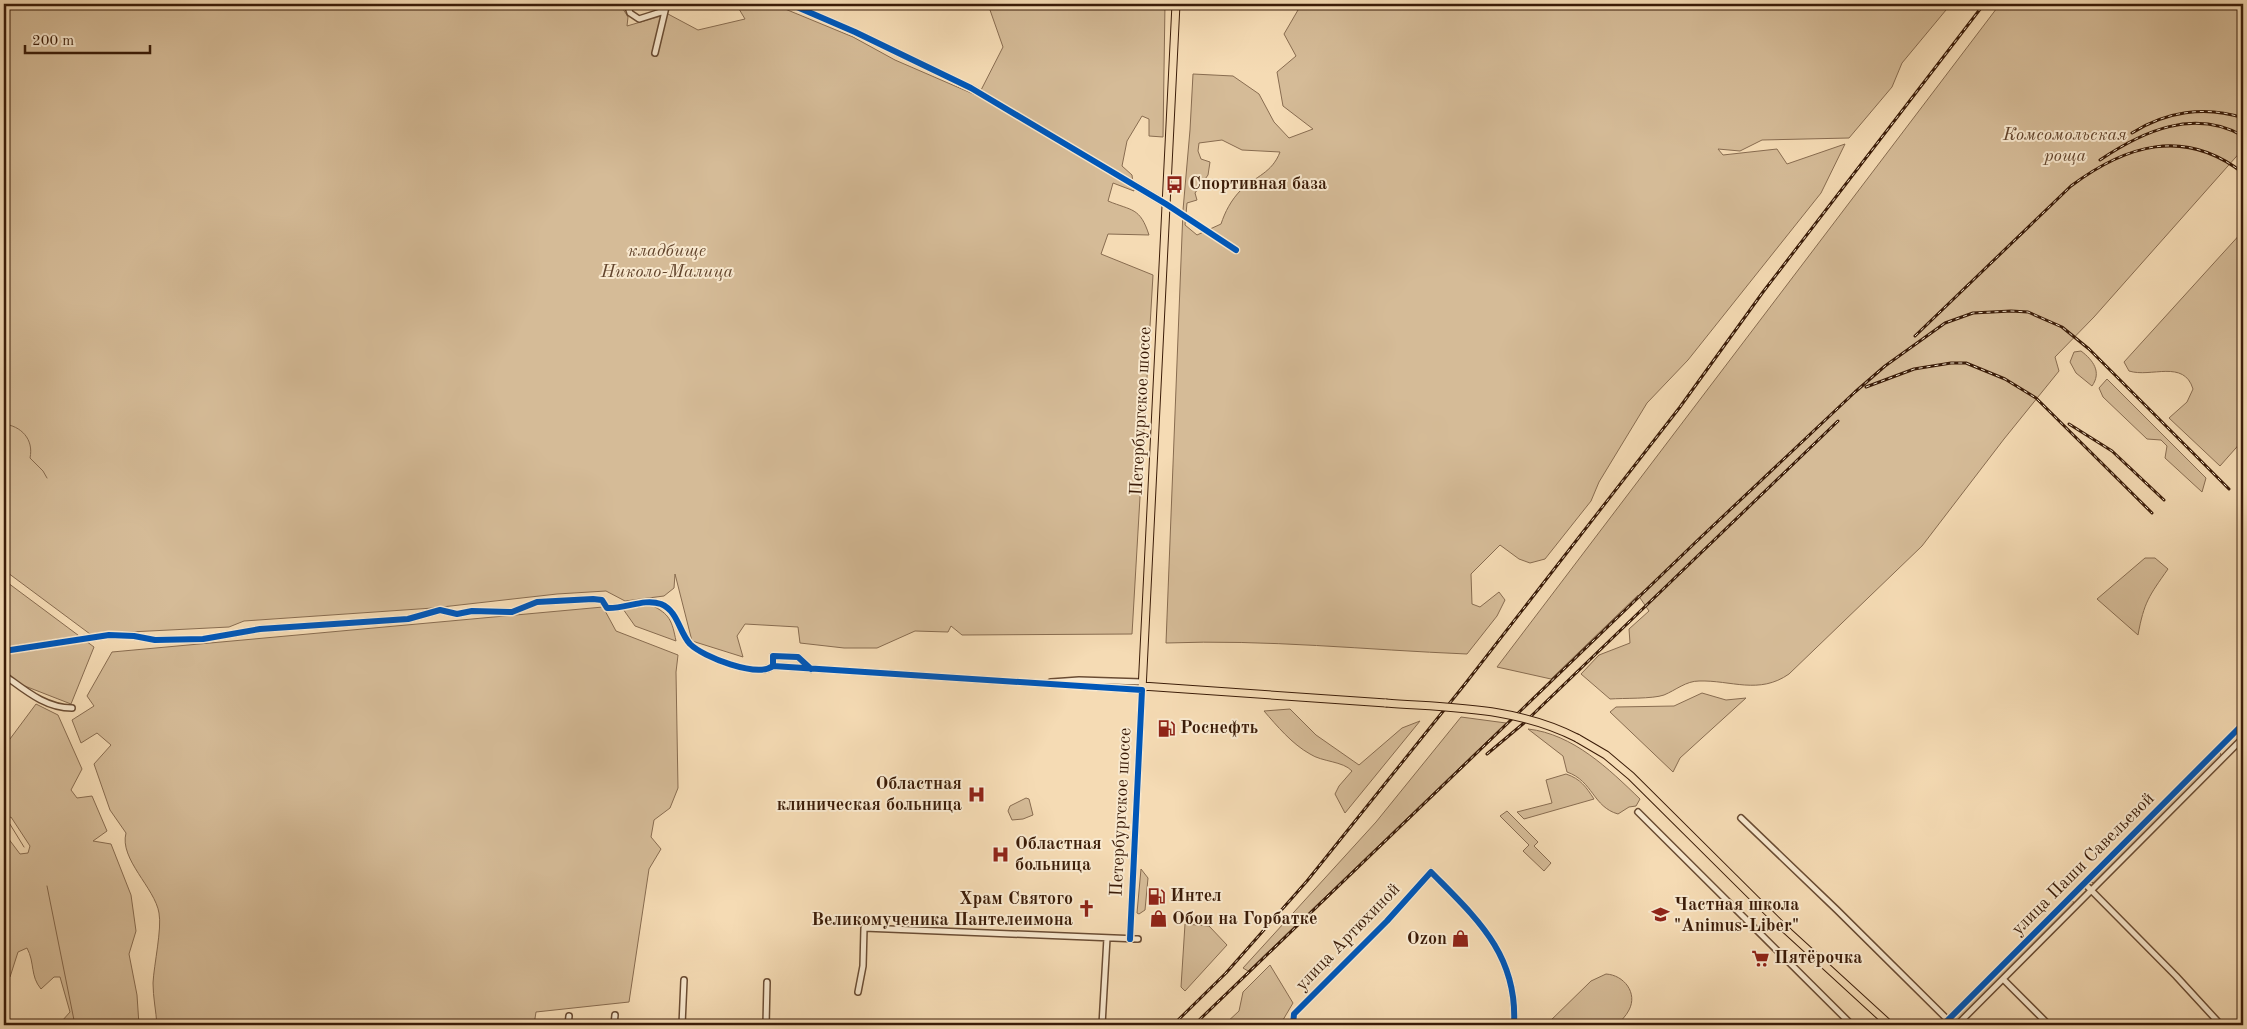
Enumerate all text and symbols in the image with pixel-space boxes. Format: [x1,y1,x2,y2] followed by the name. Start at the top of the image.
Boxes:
[25,22,150,54] scale bar
[32,34,74,49] text: 200 m
[2002,126,2127,165] park label: Комсомольская роща
[1165,174,1185,194] bus stop icon: Спортивная база
[1189,175,1327,193] place label: Спортивная база
[600,242,734,281] park label: кладбище Николо-Малица
[1128,326,1154,496] street label: Петербургское шоссе
[1156,718,1176,738] fuel station icon: Роснефть
[1180,719,1259,738] place label: Роснефть
[1108,727,1134,897] street label: Петербургское шоссе
[777,775,962,814] place label: Областная клиническая больница
[966,784,986,804] hospital icon: Областная клиническая больница
[2008,789,2158,939] street label: улица Паши Савельевой
[1015,835,1102,874] place label: Областная больница
[991,844,1011,864] hospital icon: Областная больница
[1292,880,1404,994] street label: улица Артюхиной
[1146,886,1166,906] fuel station icon: Интел
[1170,887,1222,905] place label: Интел
[811,890,1073,929] place label: Храм Святого Великомученика Пантелеимона
[1674,896,1799,935] place label: Частная школа "Animus-Liber"
[1077,899,1097,919] church icon: Храм Святого Великомученика Пантелеимона
[1650,905,1670,925] school or university icon: Частная школа "Animus-Liber"
[1148,909,1168,929] shop icon: Обои на Горбатке
[1172,910,1317,928] place label: Обои на Горбатке
[1451,929,1471,949] shop icon: Ozon
[1407,930,1447,948] place label: Ozon
[1750,948,1770,968] supermarket icon: Пятёрочка
[1774,949,1862,967] place label: Пятёрочка

